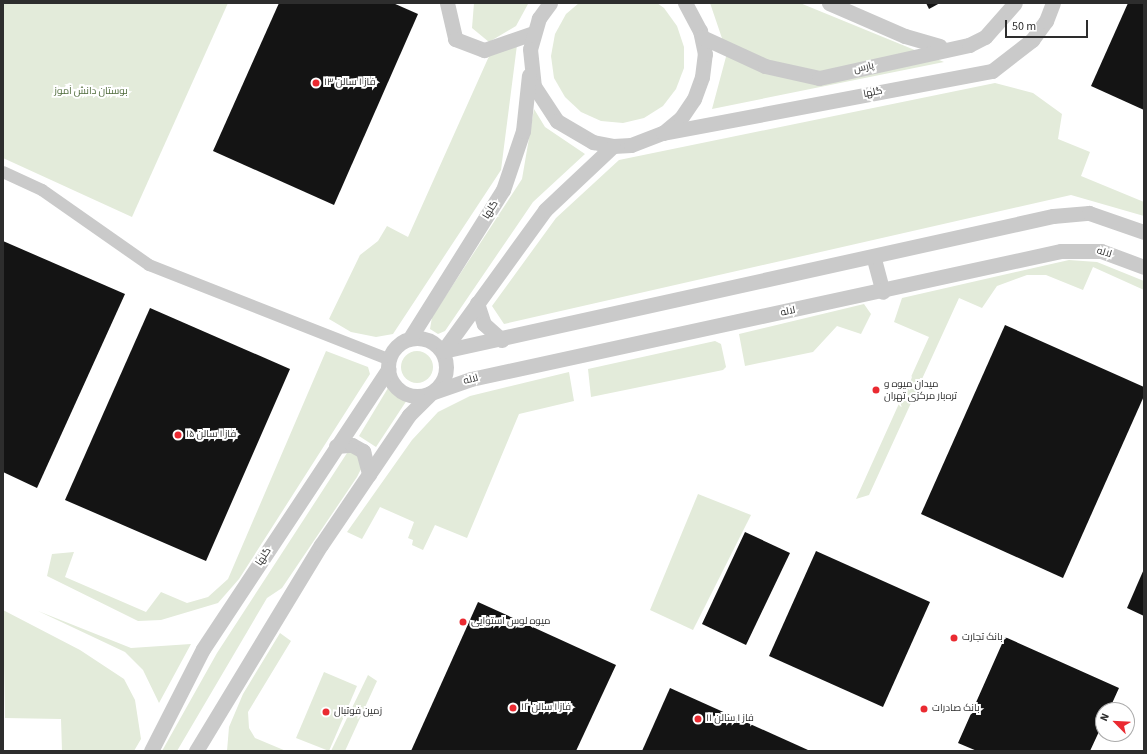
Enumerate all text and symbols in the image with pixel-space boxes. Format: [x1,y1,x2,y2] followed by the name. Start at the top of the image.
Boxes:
[1007,12,1090,38] scale bar
[1012,18,1036,35] text: 50 m
[853,60,875,76] street label: پارس
[324,77,376,89] place label: فاز ۱ سالن ۱۳
[311,78,321,88] marker: فاز ۱ سالن ۱۳
[862,85,884,101] street label: گلها
[54,86,128,98] park label: بوستان دانش آموز
[481,199,501,221] street label: گلها
[1095,245,1113,261] street label: لاله
[779,305,797,319] street label: لاله
[462,372,480,388] street label: لاله
[884,378,957,402] place label: میدان میوه و تره‌بار مرکزی تهران
[871,385,881,395] marker: میدان میوه و تره‌بار مرکزی تهران
[186,429,236,441] place label: فاز ۱ سالن ۱۵
[173,430,183,440] marker: فاز ۱ سالن ۱۵
[254,546,274,568] street label: گلها
[471,616,550,628] place label: میوه لوس استوایی
[458,617,468,627] marker: میوه لوس استوایی
[962,632,1003,644] place label: بانک تجارت
[949,633,959,643] marker: بانک تجارت
[521,702,571,714] place label: فاز ۱ سالن ۱۲
[1095,702,1135,742] north arrow
[508,703,518,713] marker: فاز ۱ سالن ۱۲
[932,703,980,715] place label: بانک صادرات
[919,704,929,714] marker: بانک صادرات
[334,706,382,718] place label: زمین فوتبال
[321,707,331,717] marker: زمین فوتبال
[1096,711,1113,724] text: N
[706,713,754,725] place label: فاز ۱ سالن ۱۱
[693,714,703,724] marker: فاز ۱ سالن ۱۱

